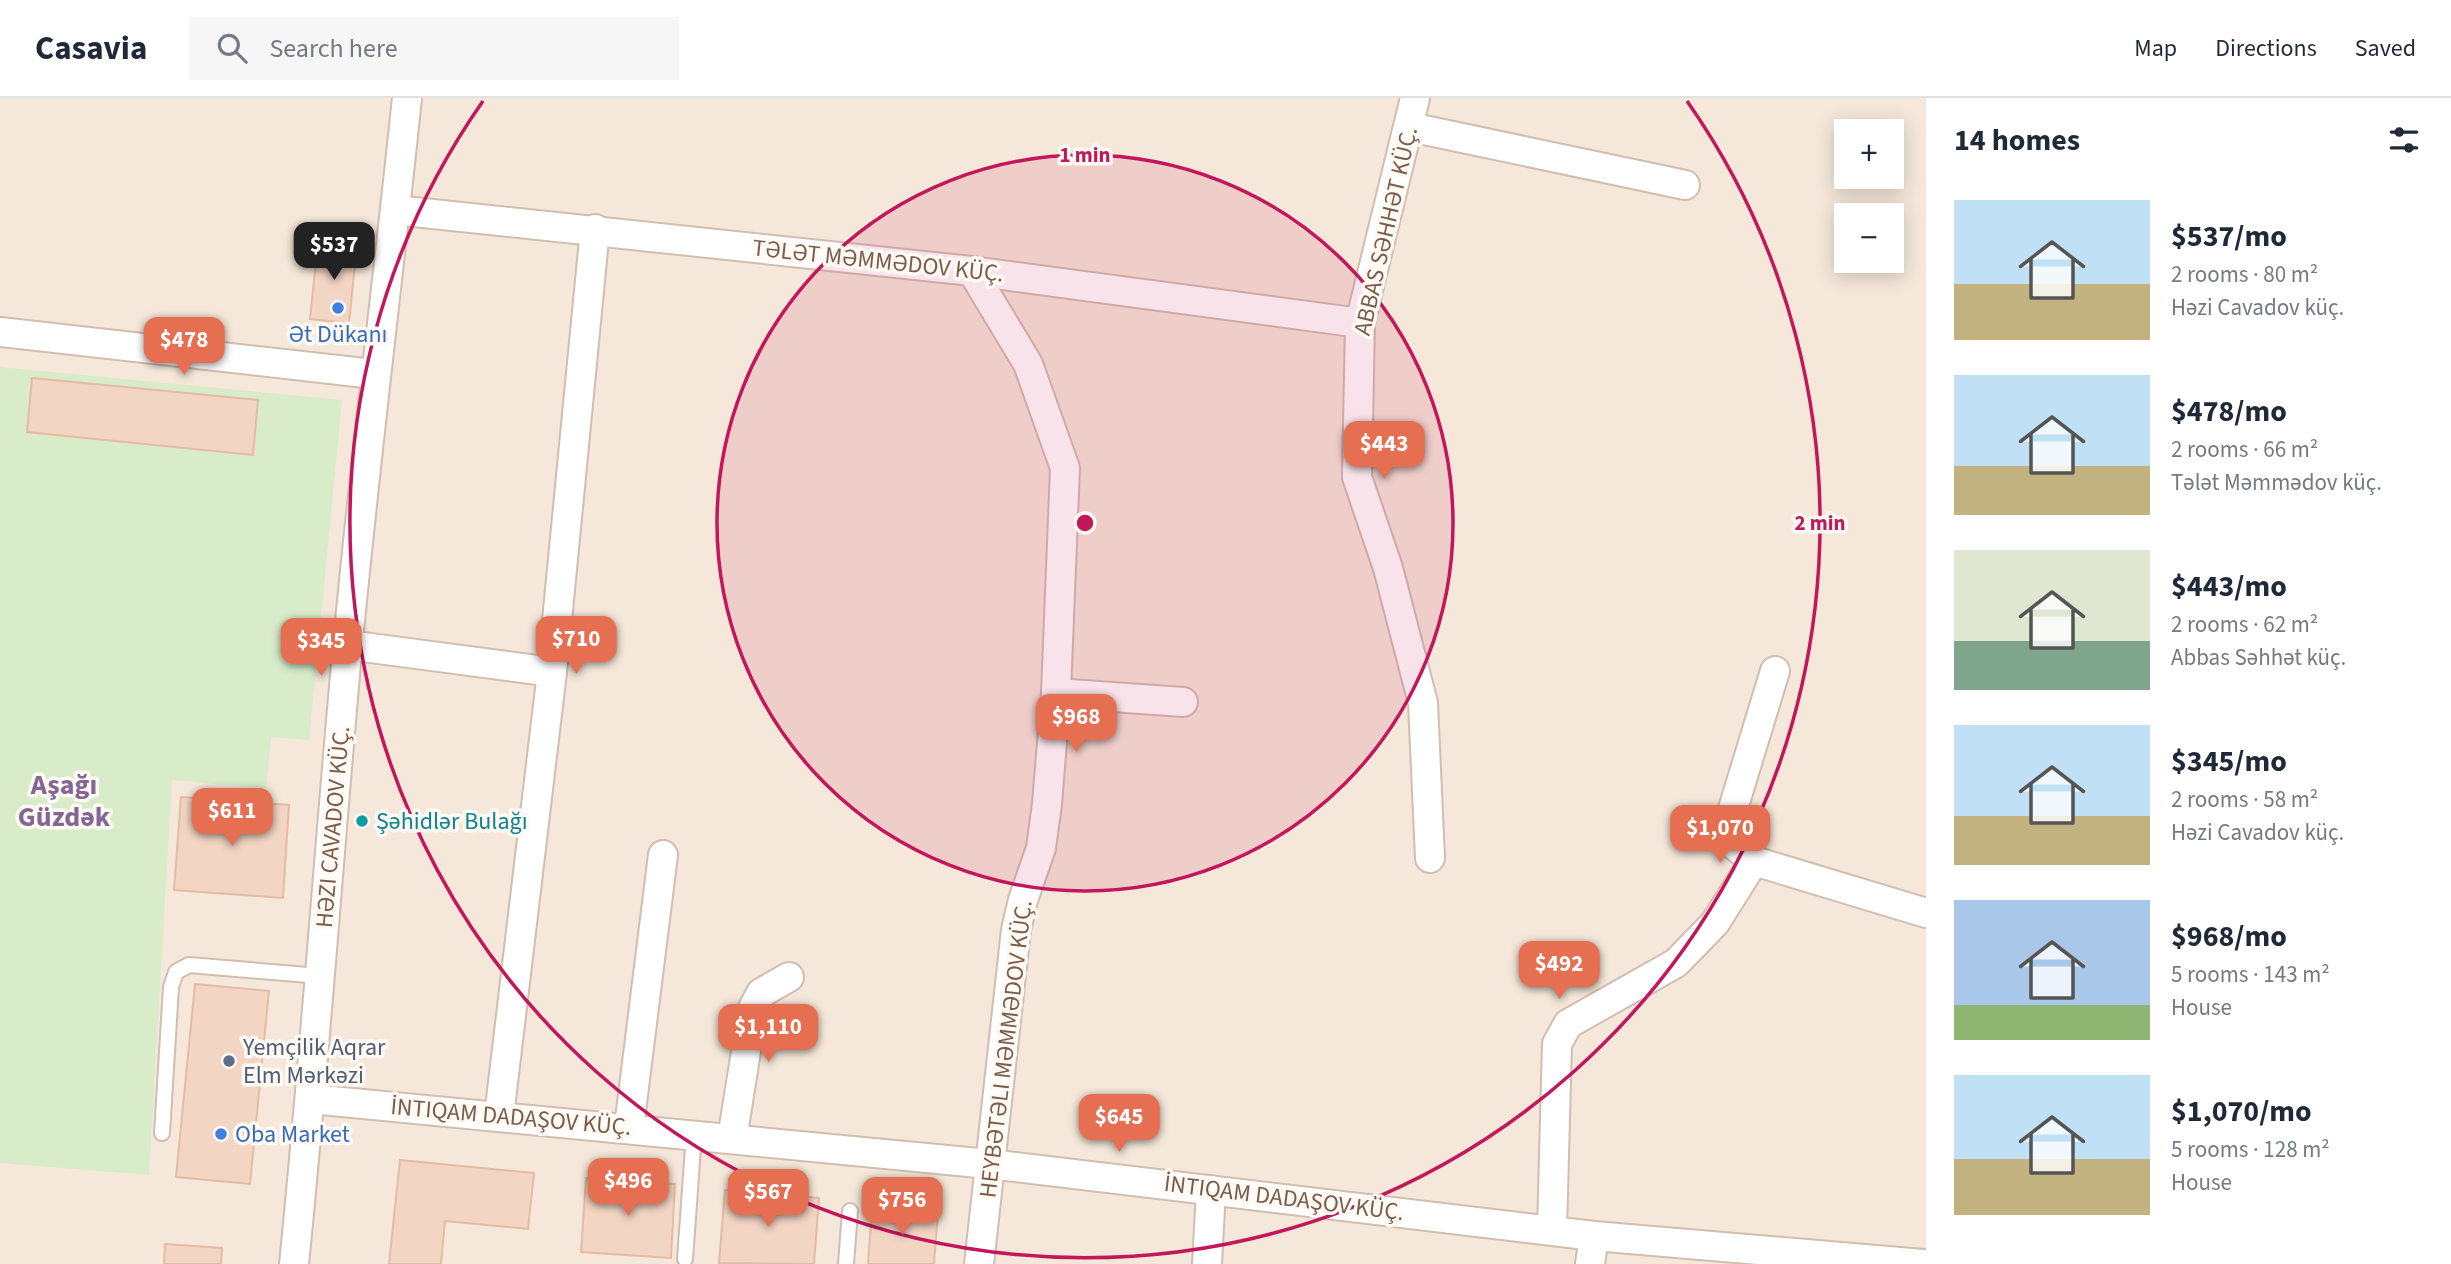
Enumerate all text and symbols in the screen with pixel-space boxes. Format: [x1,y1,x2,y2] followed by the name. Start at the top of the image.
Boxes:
[189,17,679,80] search box
[35,25,147,72] text: Casavia
[213,29,251,67] icon: search
[269,30,398,67] text: Search here
[2134,31,2177,66] text: Map
[2215,31,2317,66] text: Directions
[2355,31,2416,66] text: Saved
[1834,119,1904,273] map controls
[1834,119,1904,189] button: +
[1954,119,2080,162] text: 14 homes
[2385,121,2423,159] icon: filters
[1345,123,1427,339] street label: ABBAS SƏHHƏT KÜÇ.
[1059,140,1111,170] text: 1 min
[1834,203,1904,273] button: −
[2171,215,2287,258] text: $537/mo
[293,222,375,282] pin: $537
[310,228,358,261] text: $537
[2010,228,2094,312] icon: home
[751,230,1005,292] street label: TƏLƏT MƏMMƏDOV KÜÇ.
[2171,258,2318,291] text: 2 rooms · 80 m²
[2171,291,2344,324] text: Həzi Cavadov küç.
[330,300,346,316] marker: Ət Dükanı
[143,317,225,377] pin: $478
[288,317,388,352] place label: Ət Dükanı
[160,323,208,356] text: $478
[2171,390,2287,433] text: $478/mo
[2010,403,2094,487] icon: home
[1343,422,1425,481] pin: $443
[1360,427,1408,460] text: $443
[2171,433,2318,466] text: 2 rooms · 66 m²
[2171,466,2382,499] text: Tələt Məmmədov küç.
[1794,508,1846,538] text: 2 min
[1073,511,1097,535] centre of rings
[2171,565,2287,608] text: $443/mo
[2010,578,2094,662] icon: home
[2171,608,2318,641] text: 2 rooms · 62 m²
[535,616,617,676] pin: $710
[280,618,362,678] pin: $345
[552,622,600,655] text: $710
[297,624,345,657] text: $345
[2171,641,2346,674] text: Abbas Səhhət küç.
[1035,694,1117,754] pin: $968
[1052,700,1100,733] text: $968
[307,725,359,929] street label: HƏZI CAVADOV KÜÇ.
[2171,740,2287,783] text: $345/mo
[2010,753,2094,837] icon: home
[18,765,111,837] district label: Aşağı Güzdək
[2171,783,2318,816] text: 2 rooms · 58 m²
[191,788,273,848] pin: $611
[208,794,256,827] text: $611
[376,804,528,839] place label: Şəhidlər Bulağı
[1663,806,1777,865] pin: $1,070
[1686,811,1754,844] text: $1,070
[354,813,370,829] marker: Şəhidlər Bulağı
[2171,816,2344,849] text: Həzi Cavadov küç.
[970,898,1042,1200] street label: HEYBƏTƏLI MƏMMƏDOV KÜÇ.
[2171,915,2287,958] text: $968/mo
[2010,928,2094,1012] icon: home
[1518,942,1600,1001] pin: $492
[1535,947,1583,980] text: $492
[2171,958,2330,991] text: 5 rooms · 143 m²
[2171,991,2232,1024] text: House
[711,1004,825,1064] pin: $1,110
[734,1010,802,1043] text: $1,110
[242,1030,386,1093] place label: Yemçilik Aqrar Elm Mərkəzi
[221,1053,237,1069] marker: Yemçilik Aqrar Elm Mərkəzi
[389,1089,633,1145] street label: İNTIQAM DADAŞOV KÜÇ.
[2171,1090,2312,1133] text: $1,070/mo
[1078,1094,1160,1154] pin: $645
[1095,1100,1143,1133] text: $645
[2010,1103,2094,1187] icon: home
[235,1117,350,1152] place label: Oba Market
[213,1126,229,1142] marker: Oba Market
[2171,1133,2330,1166] text: 5 rooms · 128 m²
[587,1158,669,1218] pin: $496
[604,1164,652,1197] text: $496
[1162,1166,1406,1230] street label: İNTIQAM DADAŞOV KÜÇ.
[2171,1166,2232,1199] text: House
[727,1170,809,1229] pin: $567
[744,1175,792,1208] text: $567
[861,1178,943,1237] pin: $756
[878,1183,926,1216] text: $756

